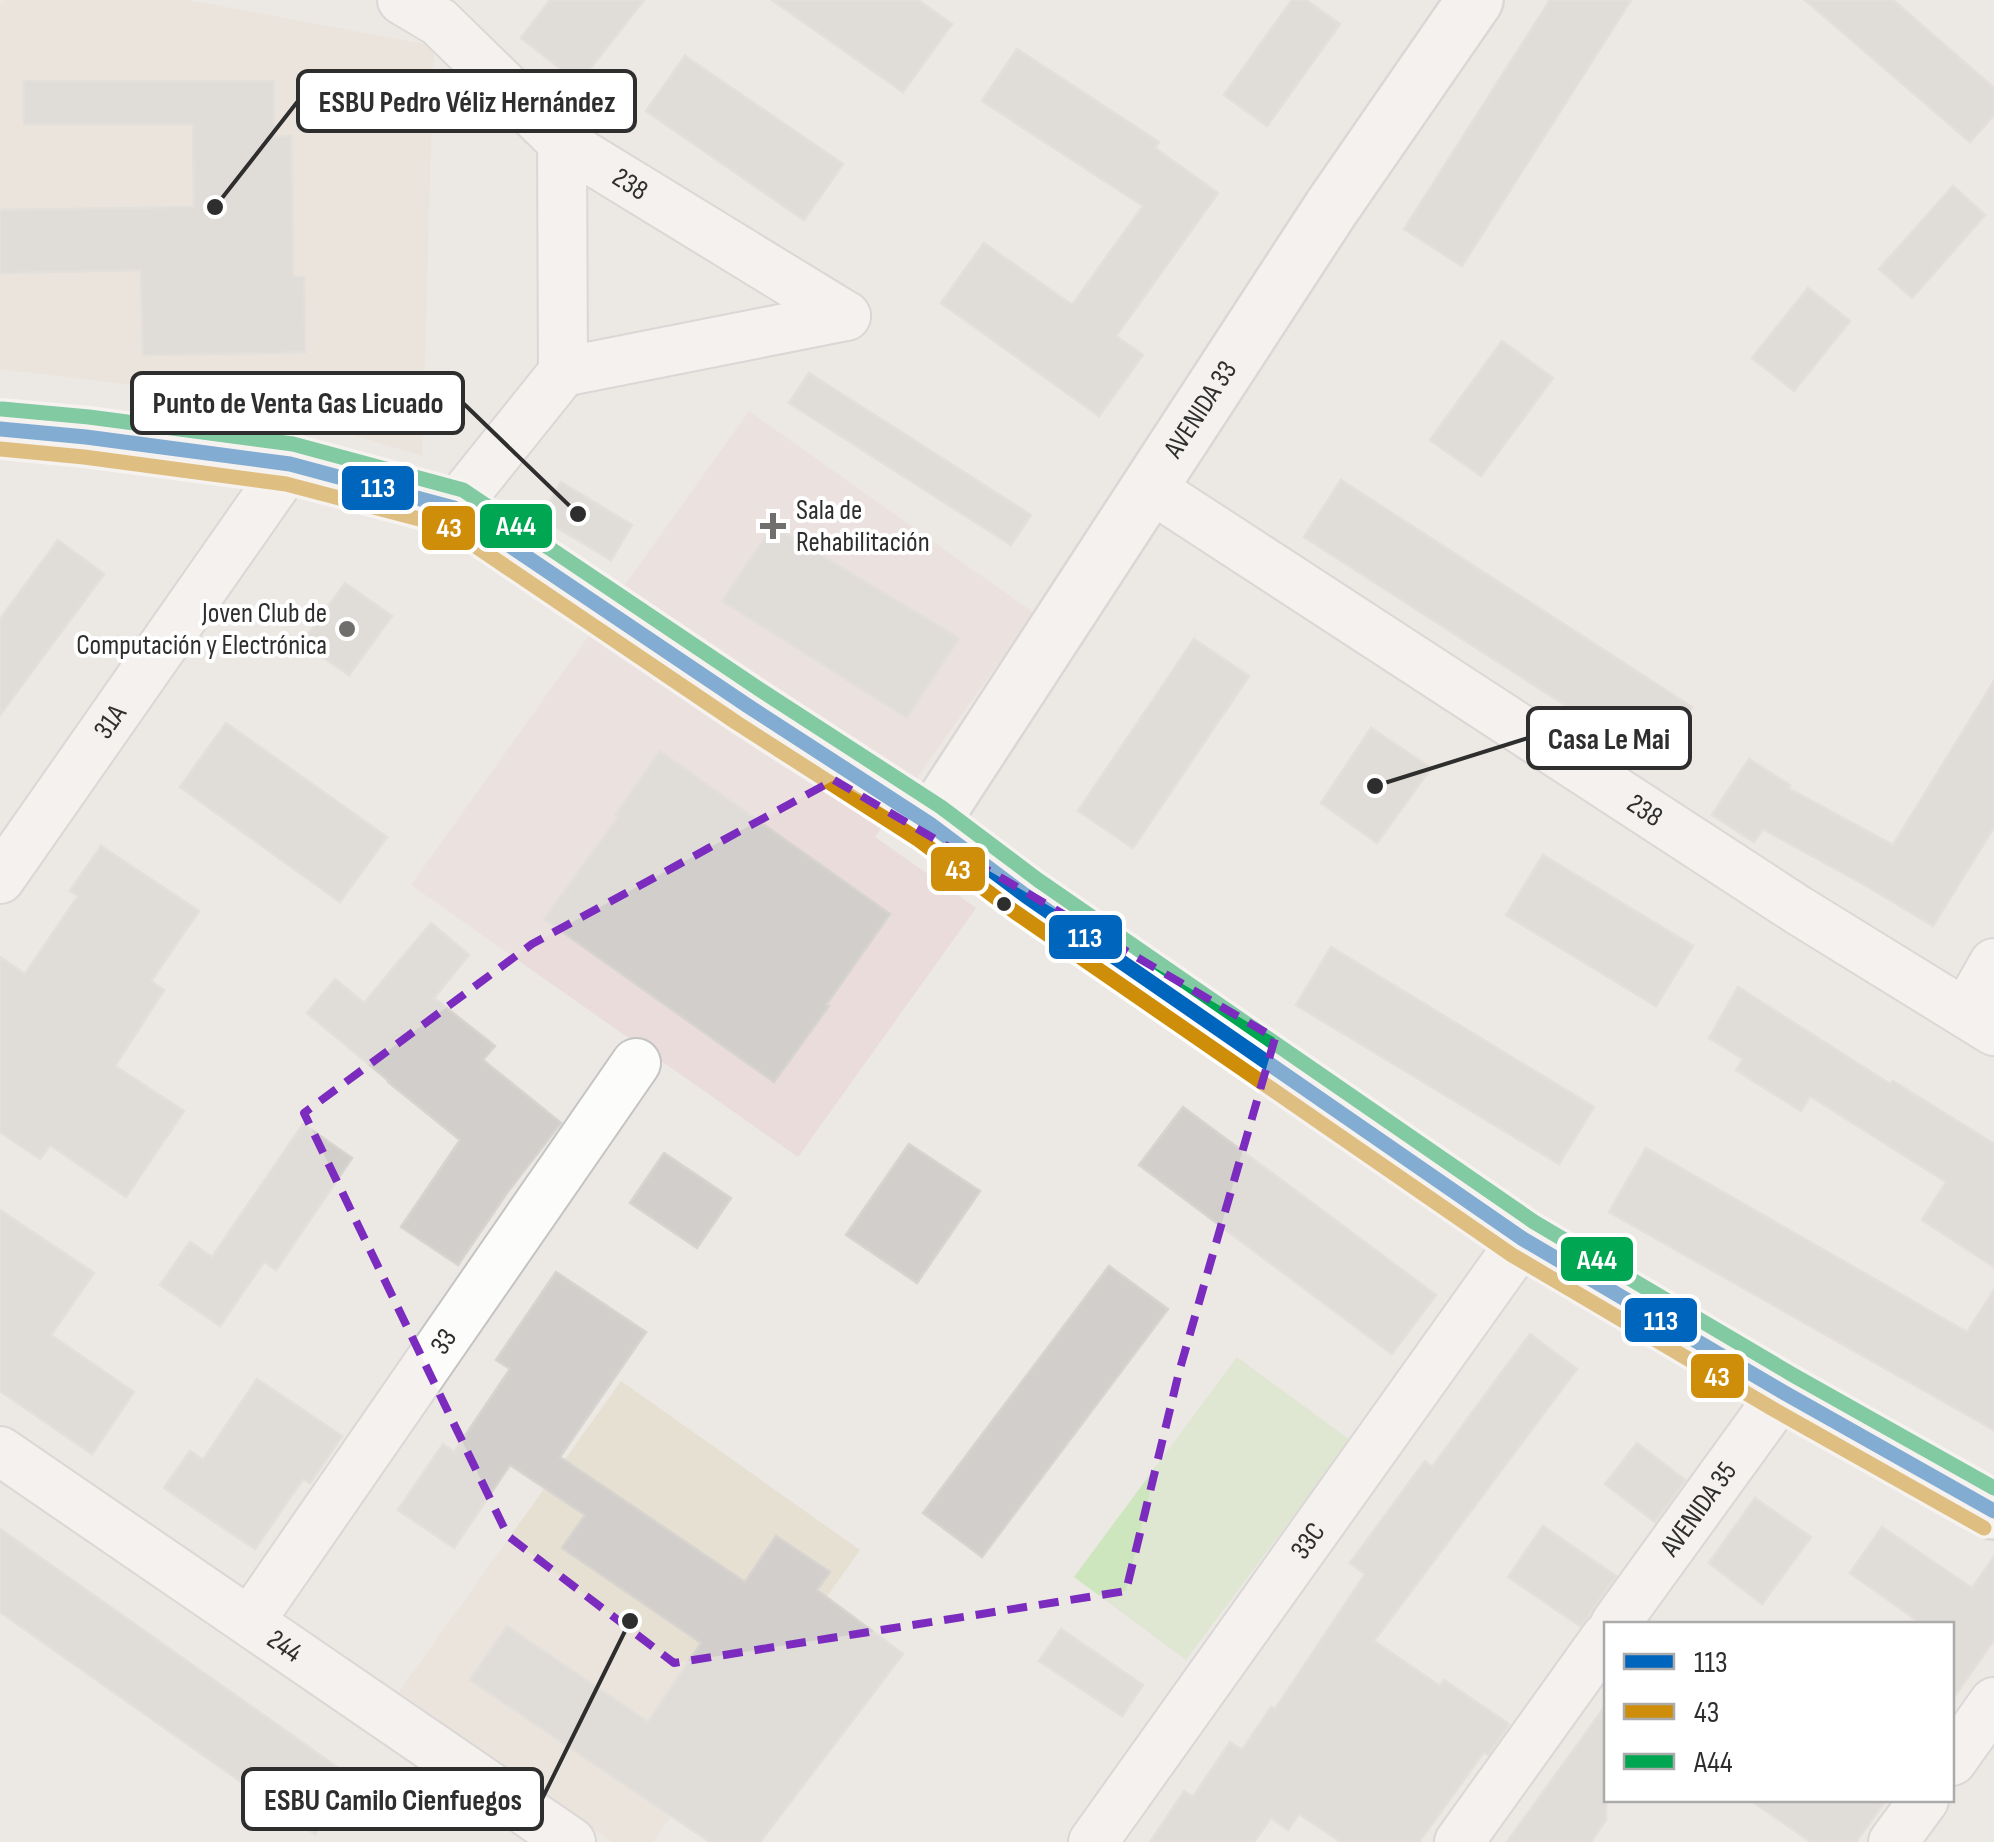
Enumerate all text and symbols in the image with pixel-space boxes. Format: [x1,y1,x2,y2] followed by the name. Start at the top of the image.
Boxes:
[298,71,635,131] callout: ESBU Pedro Véliz Hernández
[319,85,616,121] text: ESBU Pedro Véliz Hernández
[607,160,654,207] street label: 238
[1156,355,1244,465] street label: AVENIDA 33
[132,373,463,433] callout: Punto de Venta Gas Licuado
[152,386,444,422] text: Punto de Venta Gas Licuado
[340,464,416,512] line badge: 113
[361,472,395,505] text: 113
[796,494,930,559] place label: Sala de Rehabilitación
[478,502,554,550] line badge: A44
[420,504,477,552] line badge: 43
[495,510,536,543] text: A44
[436,512,462,545] text: 43
[760,513,786,539] marker: Sala de Rehabilitación
[76,597,327,662] place label: Joven Club de Computación y Electrónica
[336,618,358,640] marker: Joven Club de Computación y Electrónica
[87,697,134,745] street label: 31A
[1528,708,1690,768] callout: Casa Le Mai
[1548,722,1670,758] text: Casa Le Mai
[1621,787,1669,834] street label: 238
[929,845,987,893] line badge: 43
[945,854,971,887] text: 43
[994,894,1014,914] unlabelled marker
[1047,913,1124,961] line badge: 113
[1068,922,1102,955] text: 113
[1559,1235,1635,1283] line badge: A44
[1576,1244,1617,1277] text: A44
[1623,1296,1699,1344] line badge: 113
[1644,1305,1678,1338] text: 113
[423,1322,464,1360] street label: 33
[1689,1352,1746,1400] line badge: 43
[1704,1361,1730,1394] text: 43
[1653,1456,1743,1563] street label: AVENIDA 35
[1284,1516,1332,1565] street label: 33C
[261,1622,309,1670] street label: 244
[1604,1622,1954,1802] legend
[1694,1645,1728,1681] text: 113
[1694,1695,1719,1731] text: 43
[1693,1745,1732,1781] text: A44
[243,1769,542,1829] callout: ESBU Camilo Cienfuegos
[264,1783,522,1819] text: ESBU Camilo Cienfuegos

